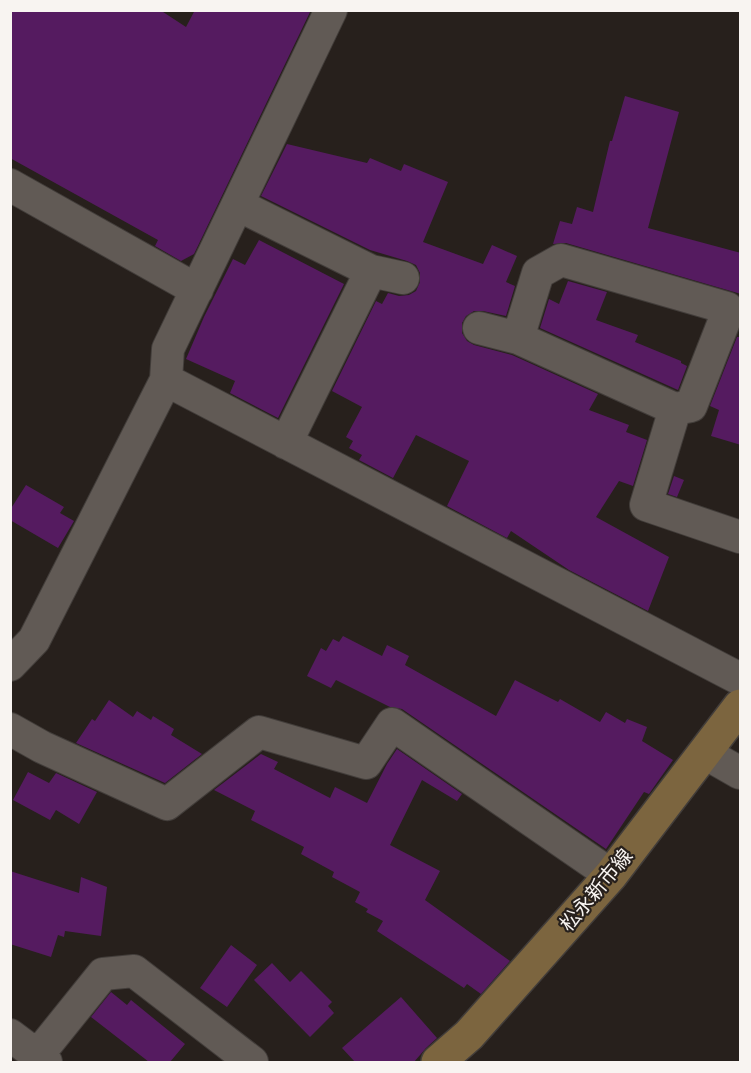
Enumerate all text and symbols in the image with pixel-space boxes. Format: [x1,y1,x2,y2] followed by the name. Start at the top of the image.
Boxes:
[554,843,639,937] street label: 松永新市線

